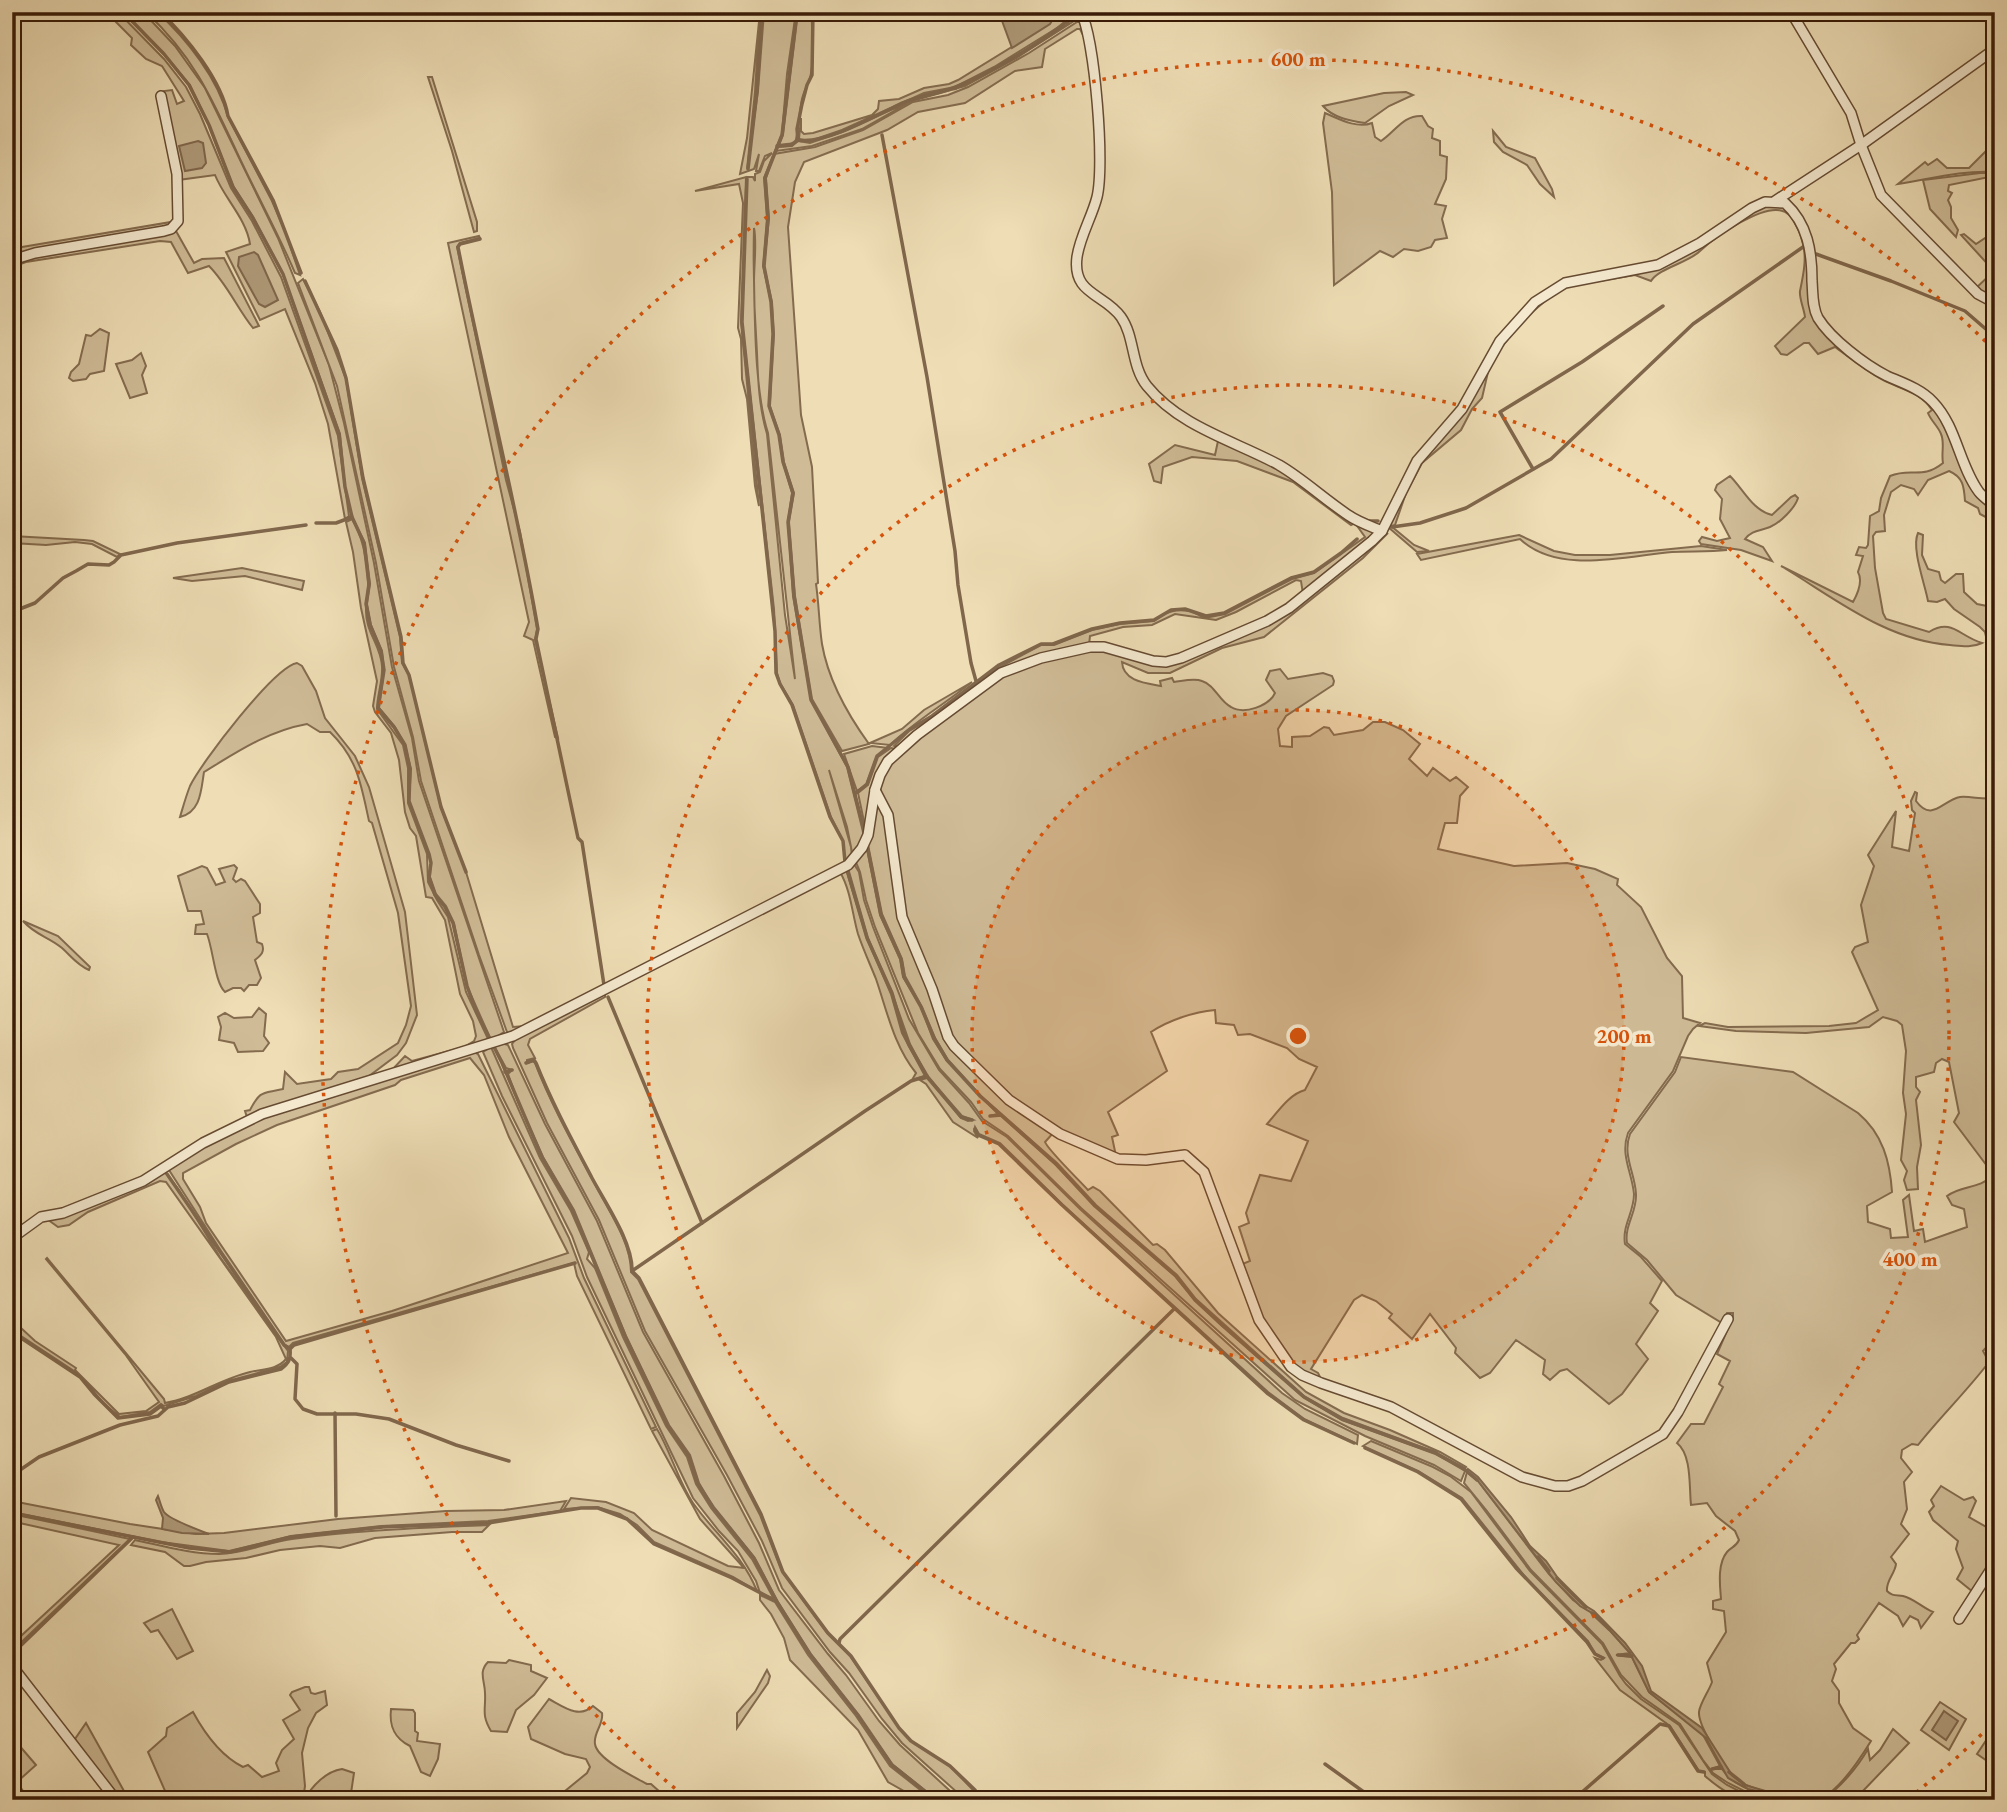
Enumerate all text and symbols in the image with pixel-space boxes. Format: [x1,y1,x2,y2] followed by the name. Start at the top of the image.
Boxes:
[1270,45,1326,72] text: 600 m
[1596,1022,1652,1049] text: 200 m
[1286,1024,1310,1048] centre of rings
[1882,1245,1938,1272] text: 400 m

